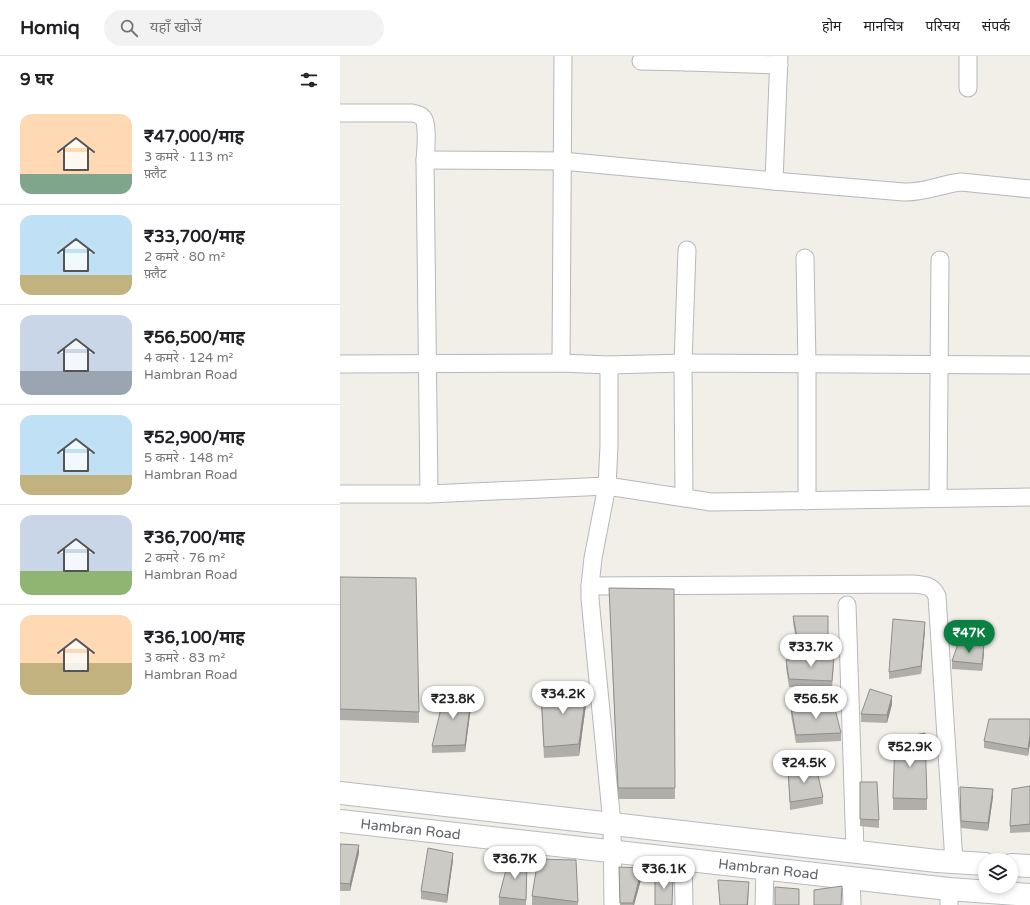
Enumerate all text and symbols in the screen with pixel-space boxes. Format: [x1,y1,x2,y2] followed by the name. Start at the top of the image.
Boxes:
[104,10,384,46] search box
[20,17,80,39] text: Homiq
[118,17,140,39] icon: search
[150,18,202,36] text: यहाँ खोजें
[822,18,841,35] text: होम
[863,18,904,35] text: मानचित्र
[926,18,960,35] text: परिचय
[982,18,1010,35] text: संपर्क
[20,69,54,90] text: 9 घर
[298,69,320,91] icon: filters
[144,126,244,147] text: ₹47,000/माह
[52,130,100,178] icon: home
[144,149,233,165] text: 3 कमरे · 113 m²
[144,166,167,182] text: फ़्लैट
[144,226,245,247] text: ₹33,700/माह
[52,231,100,279] icon: home
[144,249,225,265] text: 2 कमरे · 80 m²
[144,266,167,282] text: फ़्लैट
[144,327,245,348] text: ₹56,500/माह
[52,331,100,379] icon: home
[144,350,233,366] text: 4 कमरे · 124 m²
[144,367,238,383] text: Hambran Road
[144,427,245,448] text: ₹52,900/माह
[52,431,100,479] icon: home
[144,450,233,466] text: 5 कमरे · 148 m²
[144,467,238,483] text: Hambran Road
[144,527,245,548] text: ₹36,700/माह
[52,531,100,579] icon: home
[144,550,225,566] text: 2 कमरे · 76 m²
[144,567,238,583] text: Hambran Road
[945,620,993,654] pin: ₹47K
[953,625,985,641] text: ₹47K
[144,627,245,648] text: ₹36,100/माह
[52,631,100,679] icon: home
[778,634,844,668] pin: ₹33.7K
[789,639,833,655] text: ₹33.7K
[144,650,225,666] text: 3 कमरे · 83 m²
[144,667,238,683] text: Hambran Road
[530,681,596,715] pin: ₹34.2K
[420,686,486,720] pin: ₹23.8K
[541,686,585,702] text: ₹34.2K
[783,686,849,720] pin: ₹56.5K
[431,691,475,707] text: ₹23.8K
[794,691,838,707] text: ₹56.5K
[877,734,943,768] pin: ₹52.9K
[888,739,932,755] text: ₹52.9K
[771,750,837,784] pin: ₹24.5K
[782,755,826,771] text: ₹24.5K
[360,815,462,843] street label: Hambran Road
[482,846,548,880] pin: ₹36.7K
[493,851,537,867] text: ₹36.7K
[978,853,1018,893] map controls
[978,853,1018,893] button: layers
[717,855,819,883] street label: Hambran Road
[631,856,697,890] pin: ₹36.1K
[642,861,686,877] text: ₹36.1K

